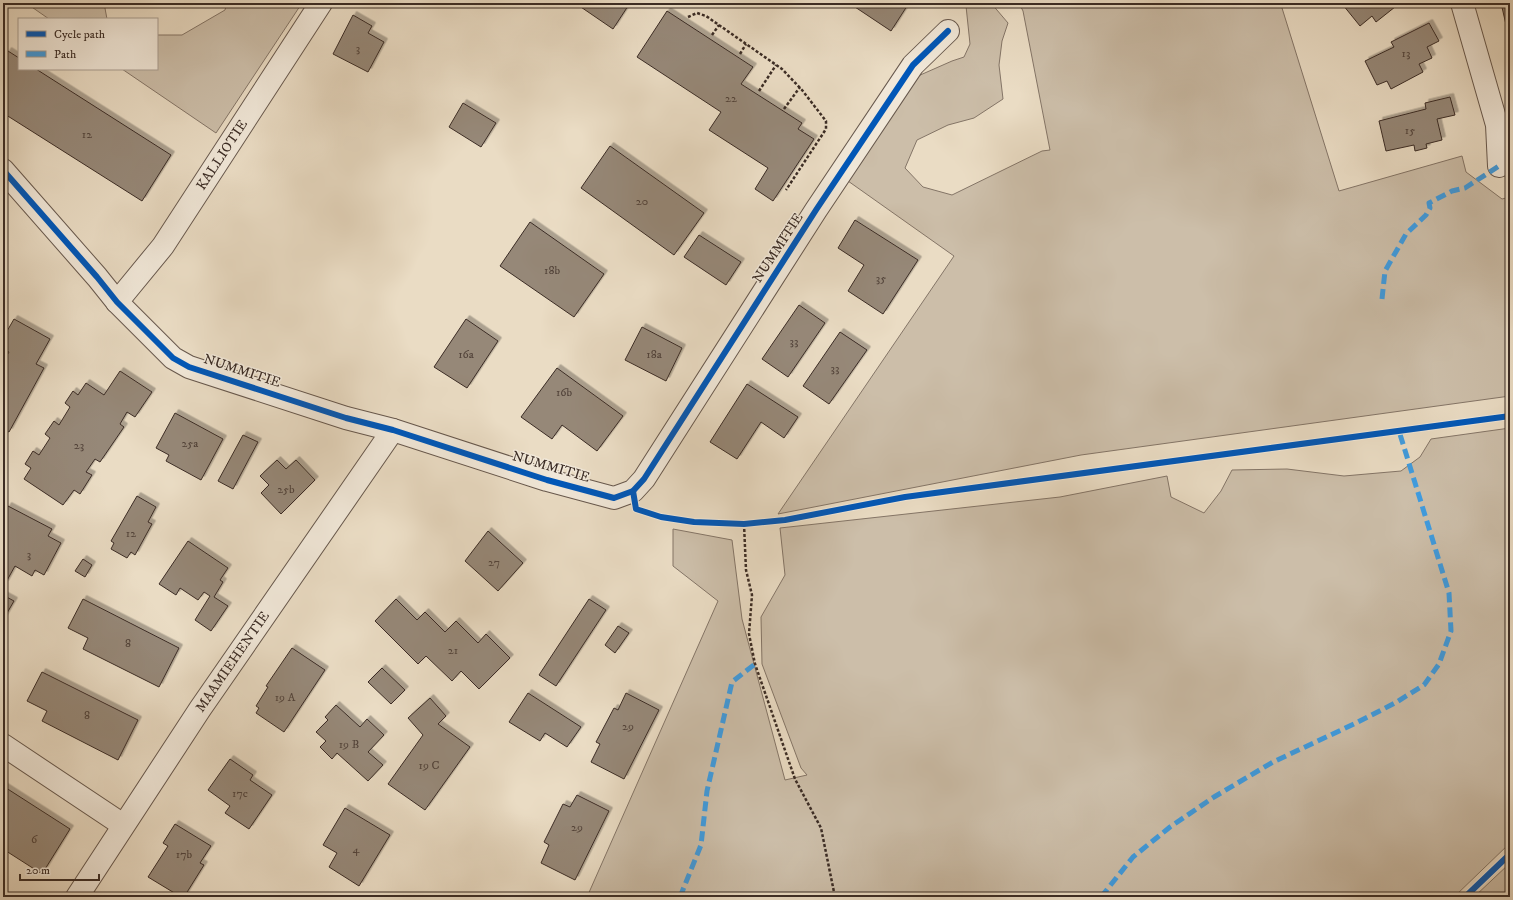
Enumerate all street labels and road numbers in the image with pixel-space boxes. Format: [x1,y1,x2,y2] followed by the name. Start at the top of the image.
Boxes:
[193,116,252,194] street label: KALLIOTIE
[749,209,807,286] street label: NUMMITIE
[201,350,283,392] street label: NUMMITIE
[510,447,592,487] street label: NUMMITIE
[191,608,274,716] street label: MAAMIEHENTIE

